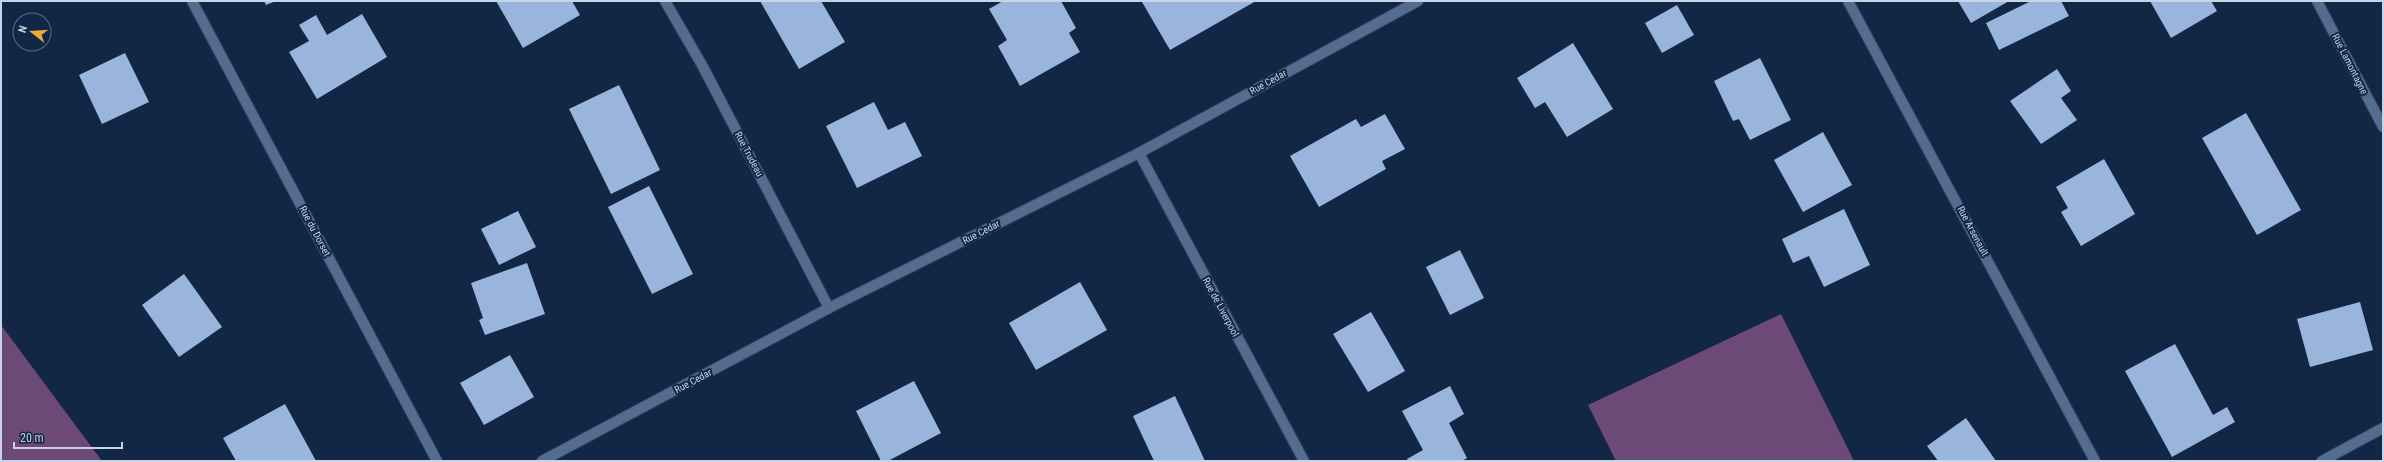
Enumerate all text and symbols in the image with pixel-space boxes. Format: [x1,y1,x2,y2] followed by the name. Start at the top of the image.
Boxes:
[12,12,52,52] north arrow
[16,24,30,34] text: N
[2330,32,2370,96] street label: Rue Lamontagne
[1248,67,1288,97] street label: Rue Cedar
[733,130,765,178] street label: Rue Trudeau
[297,204,333,258] street label: Rue du Dorset
[1955,204,1991,258] street label: Rue Arsenault
[961,218,1001,246] street label: Rue Cedar
[1201,276,1241,338] street label: Rue de Liverpool
[673,367,713,395] street label: Rue Cedar
[14,424,122,450] scale bar
[20,431,44,445] text: 20 m

